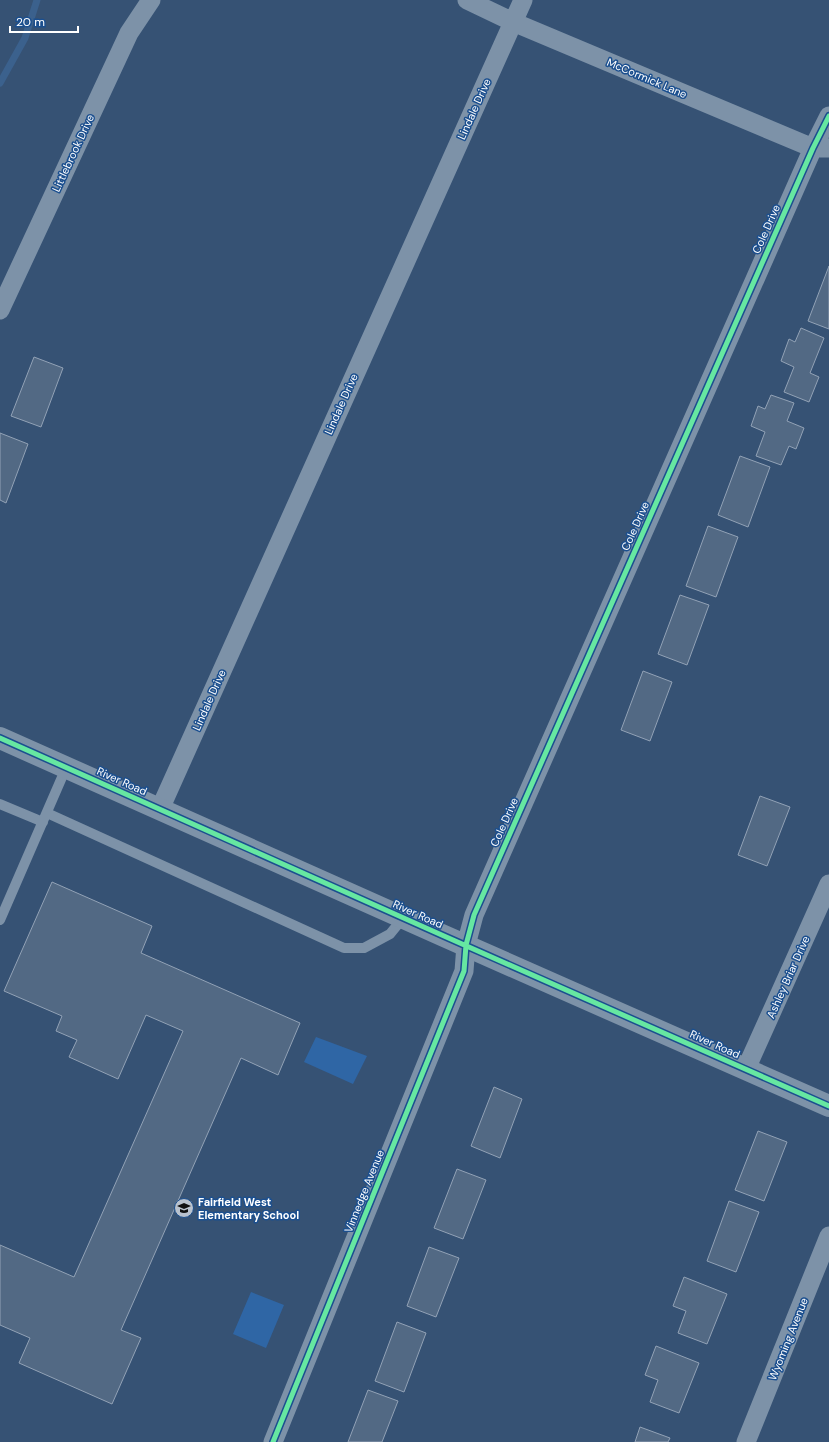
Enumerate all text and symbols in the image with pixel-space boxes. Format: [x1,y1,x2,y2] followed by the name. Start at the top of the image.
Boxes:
[10,8,78,34] scale bar
[16,14,45,30] text: 20 m
[605,55,689,101] street label: McCormick Lane
[454,76,494,142] street label: Lindale Drive
[49,112,97,194] street label: Littlebrook Drive
[749,202,783,256] street label: Cole Drive
[321,371,361,437] street label: Lindale Drive
[618,499,652,553] street label: Cole Drive
[189,667,229,733] street label: Lindale Drive
[95,764,149,798] street label: River Road
[487,795,521,849] street label: Cole Drive
[391,897,445,931] street label: River Road
[763,933,813,1021] street label: Ashley Briar Drive
[688,1027,742,1061] street label: River Road
[341,1147,387,1235] street label: Vinnedge Avenue
[198,1195,299,1222] place label: Fairfield West Elementary School
[173,1197,195,1219] school or university icon: Fairfield West Elementary School
[765,1296,811,1382] street label: Wyoming Avenue

